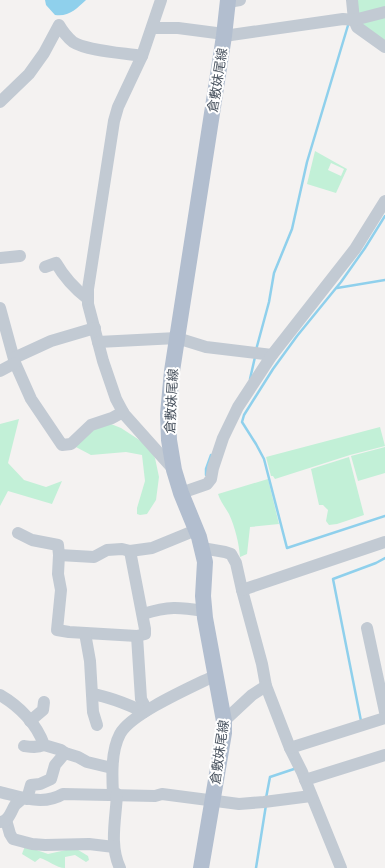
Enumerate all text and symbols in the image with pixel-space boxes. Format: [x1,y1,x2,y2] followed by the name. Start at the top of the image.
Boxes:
[204,47,230,113] street label: 倉敷妹尾線
[161,368,181,434] street label: 倉敷妹尾線
[207,719,231,785] street label: 倉敷妹尾線

